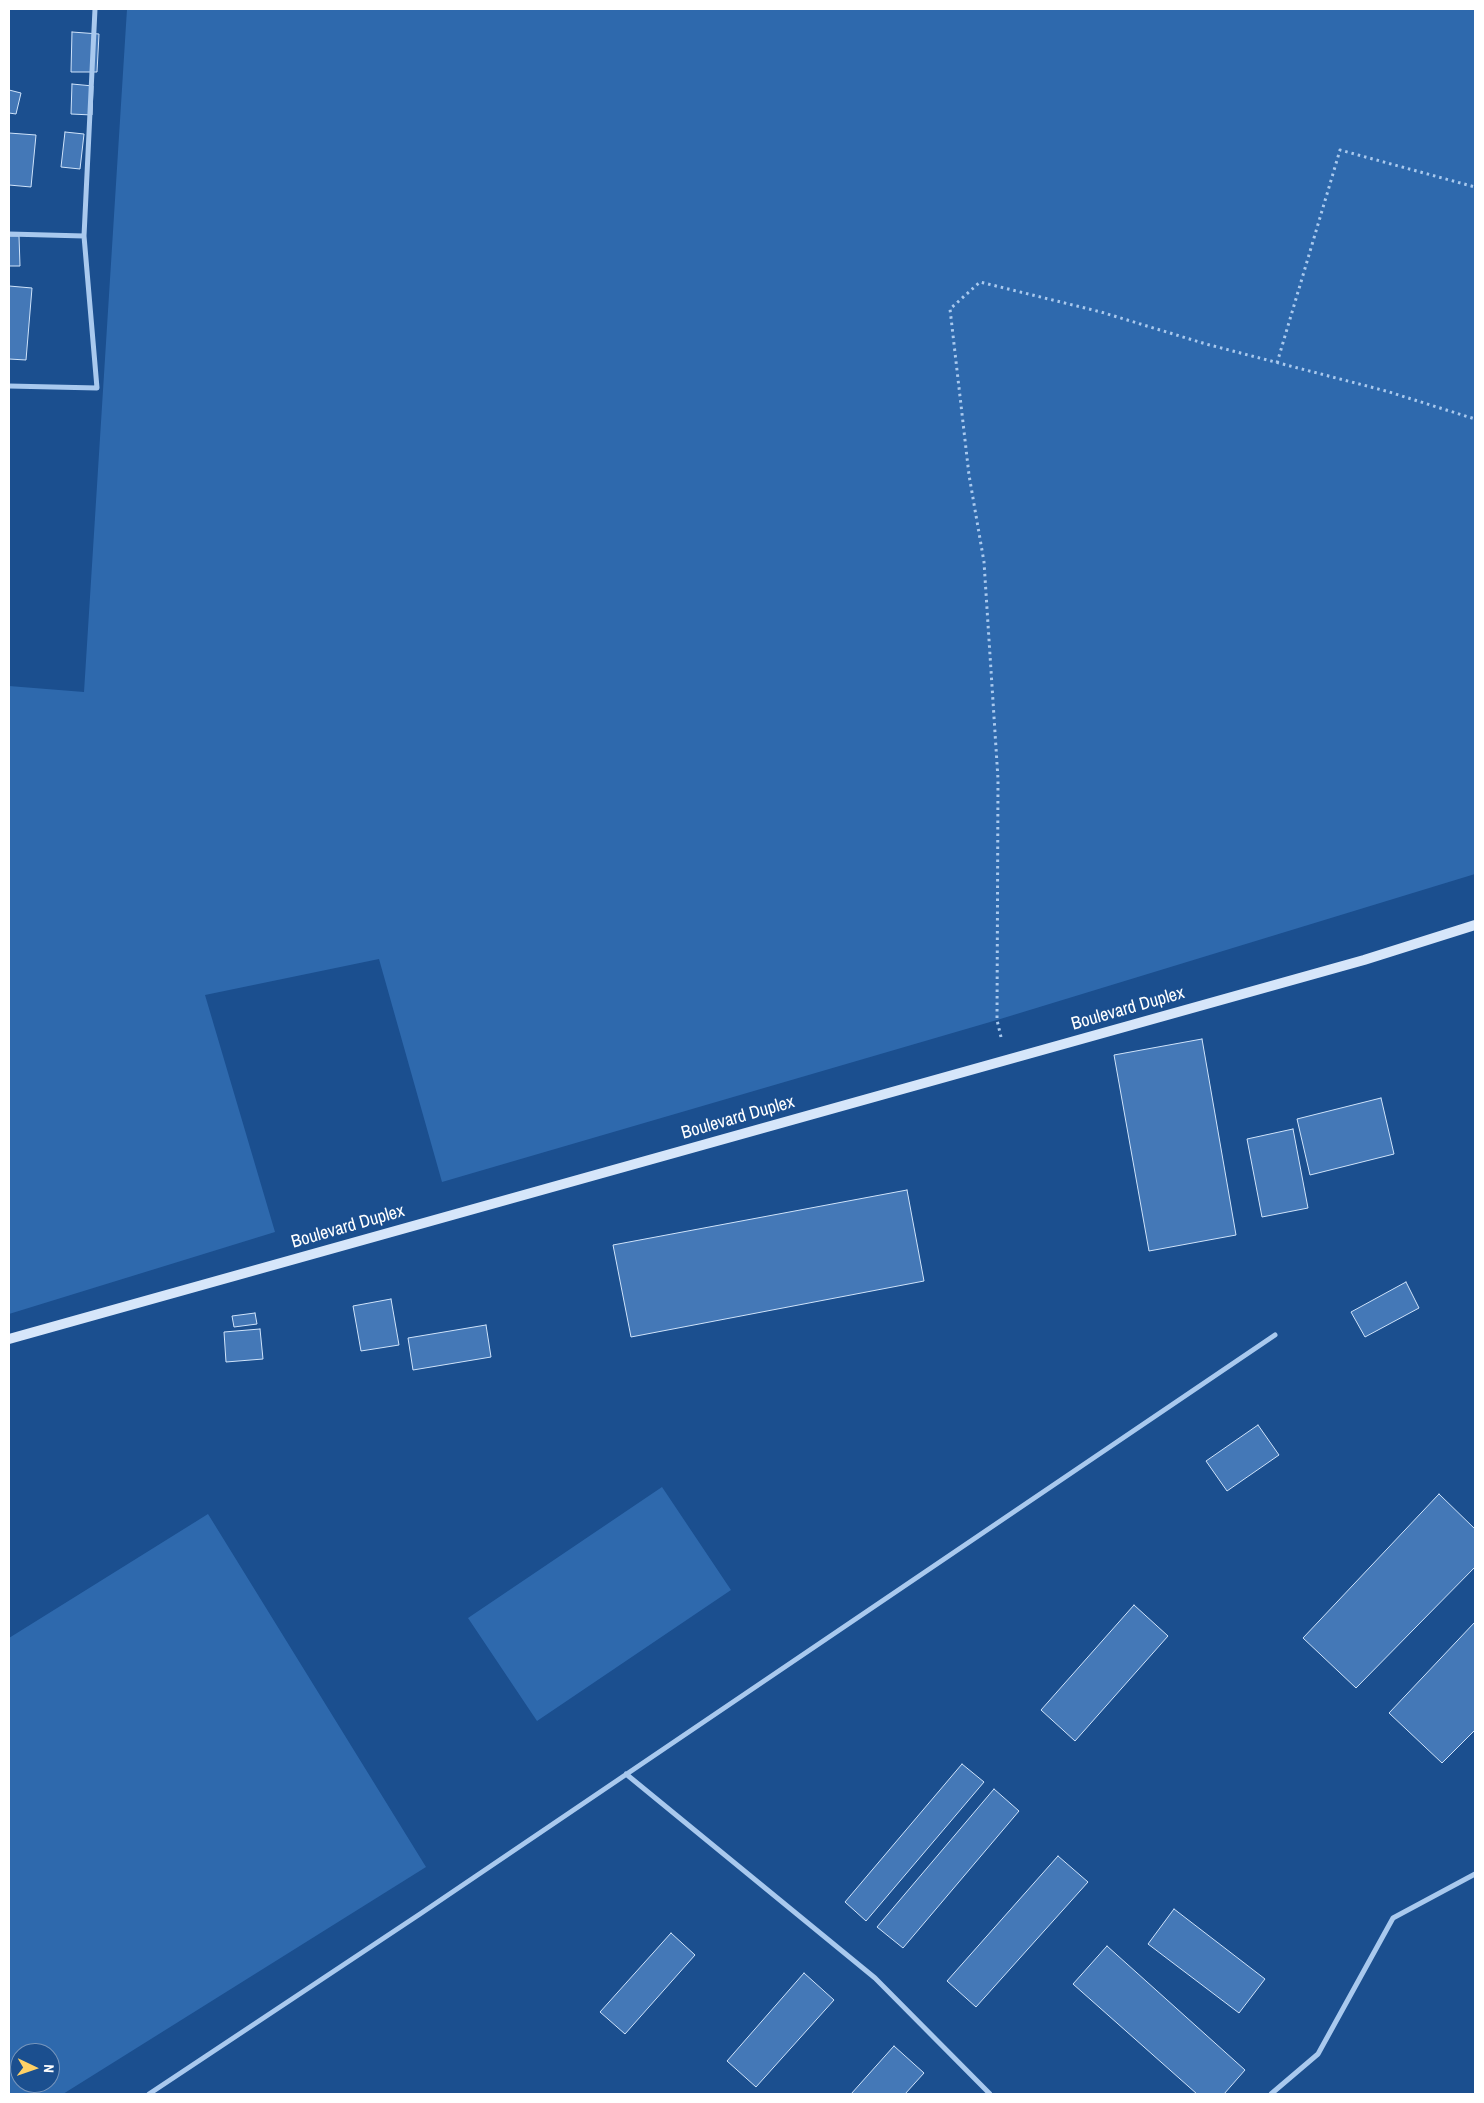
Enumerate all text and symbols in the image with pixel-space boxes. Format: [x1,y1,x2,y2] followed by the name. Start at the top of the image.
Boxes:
[1069,983,1187,1035] street label: Boulevard Duplex
[679,1092,797,1144] street label: Boulevard Duplex
[289,1201,407,1253] street label: Boulevard Duplex
[10,2043,60,2093] north arrow
[40,2064,58,2073] text: N

